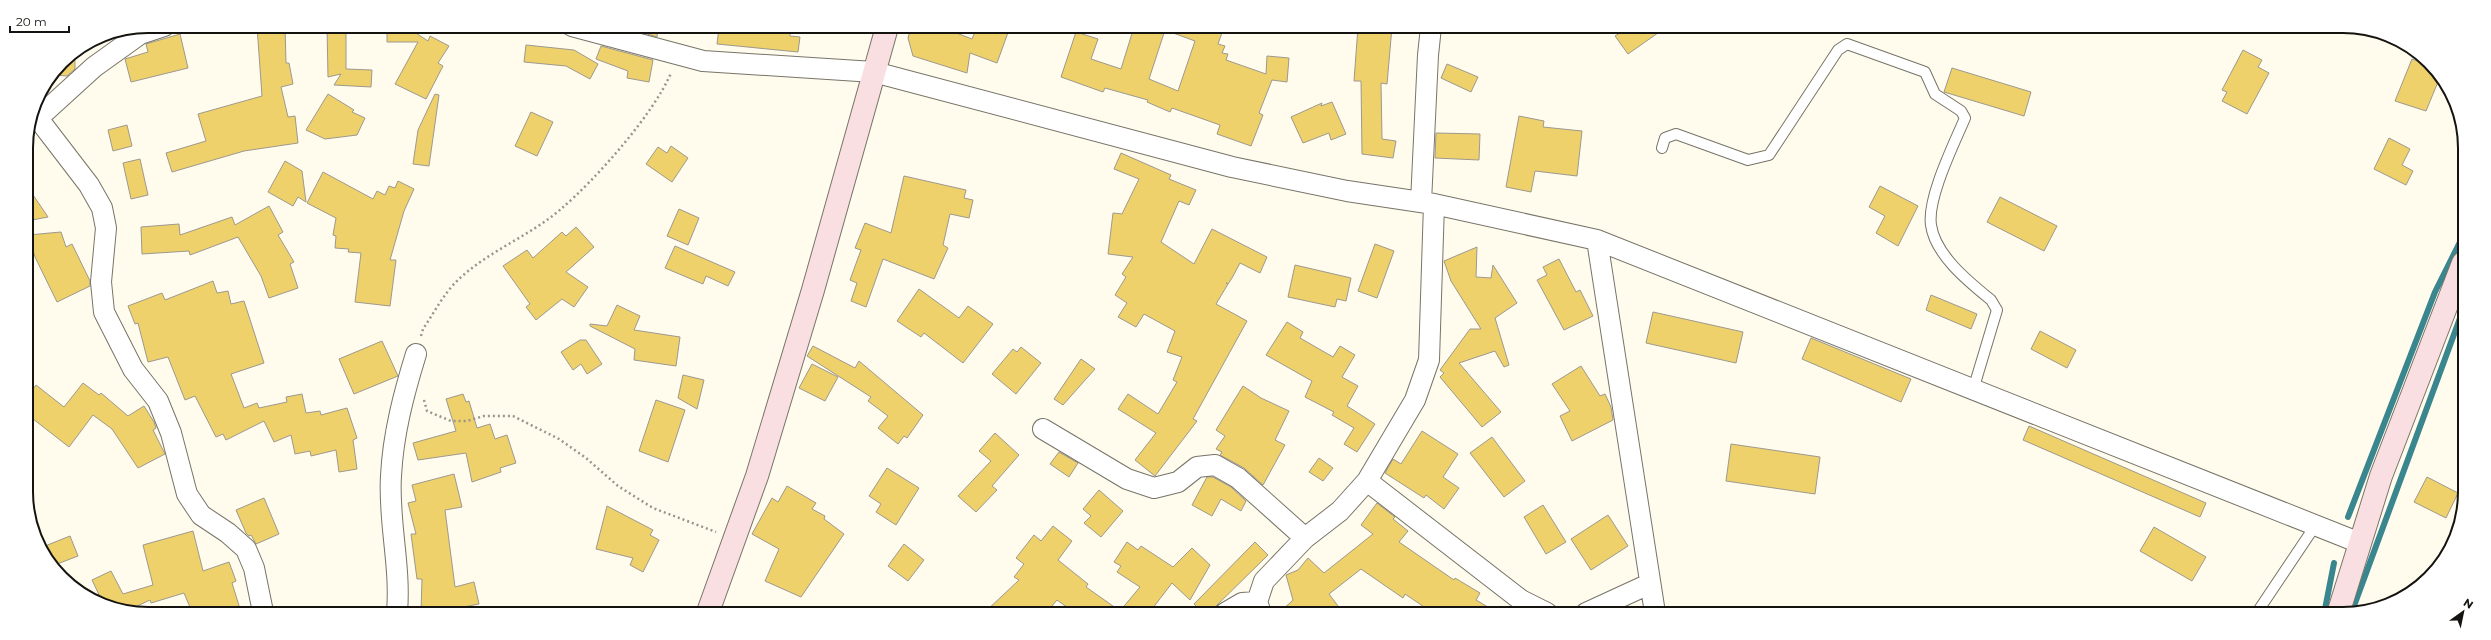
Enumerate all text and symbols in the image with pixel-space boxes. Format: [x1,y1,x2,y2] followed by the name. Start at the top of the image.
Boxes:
[10,8,69,34] scale bar
[16,14,47,29] text: 20 m
[2443,592,2483,632] north arrow
[2461,595,2476,612] text: N

